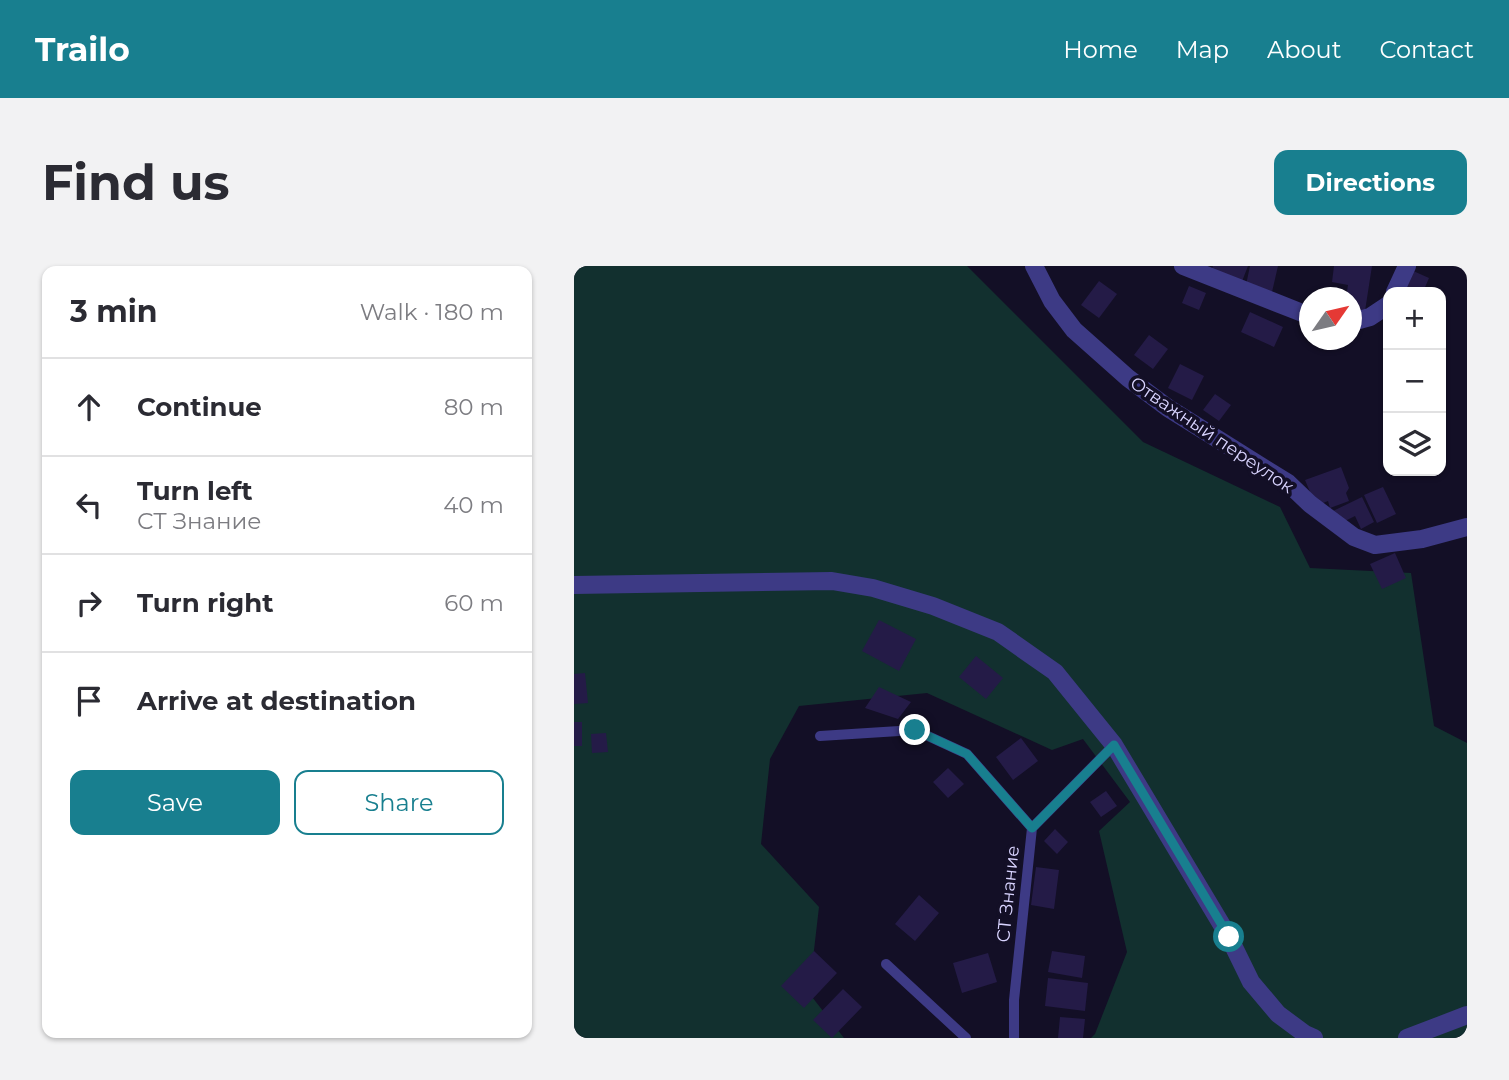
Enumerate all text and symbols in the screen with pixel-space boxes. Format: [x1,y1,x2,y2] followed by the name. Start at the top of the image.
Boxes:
[35,29,130,69] text: Trailo
[1063,35,1138,64] text: Home
[1176,35,1229,64] text: Map
[1267,35,1341,64] text: About
[1379,35,1474,64] text: Contact
[1274,150,1467,215] button: Directions
[42,153,230,212] text: Find us
[1299,287,1362,350] north arrow
[1383,287,1446,476] map controls
[1383,287,1446,350] button: +
[70,293,157,330] text: 3 min
[360,298,504,326] text: Walk · 180 m
[1383,350,1446,413] button: −
[1126,372,1298,498] street label: Отважный переулок
[70,388,108,426] icon: ahead
[137,391,262,423] text: Continue
[444,393,504,421] text: 80 m
[1383,413,1446,476] button: layers
[137,475,253,507] text: Turn left
[70,486,108,524] icon: left
[443,491,504,519] text: 40 m
[137,507,261,535] text: СТ Знание
[70,584,108,622] icon: right
[137,587,273,619] text: Turn right
[444,589,504,617] text: 60 m
[70,682,108,720] icon: arrive
[137,685,416,717] text: Arrive at destination
[899,714,930,745] route end
[70,770,280,835] button: Save
[294,770,504,835] button: Share
[992,844,1024,944] street label: СТ Знание
[1213,921,1244,952] route start

